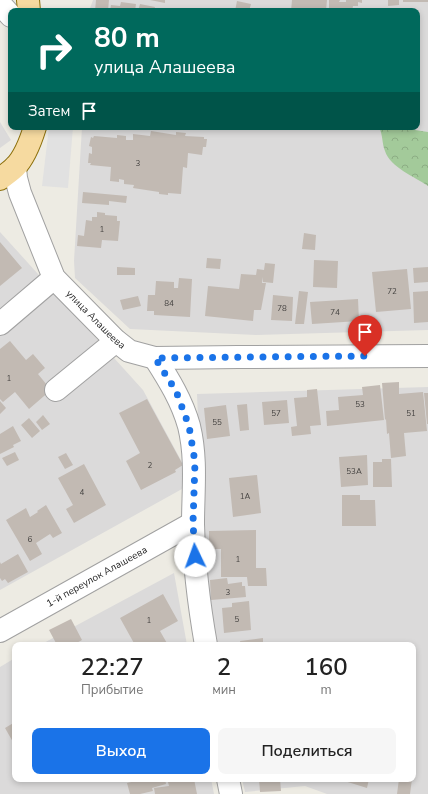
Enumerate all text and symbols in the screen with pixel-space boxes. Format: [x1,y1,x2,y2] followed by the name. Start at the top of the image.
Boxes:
[94,19,160,57] text: 80 m
[28,24,80,76] icon: right
[94,55,235,79] text: улица Алашеева
[78,100,100,122] icon: arrive
[28,101,70,121] text: Затем
[136,158,141,169] house number: 3
[100,224,105,235] house number: 1
[387,286,397,297] house number: 72
[63,287,128,352] street label: улица Алашеева
[164,298,174,309] house number: 84
[277,303,287,314] house number: 78
[330,307,340,318] house number: 74
[348,315,382,356] pin
[354,321,376,343] icon: arrive
[7,373,12,384] house number: 1
[355,399,365,410] house number: 53
[271,408,281,419] house number: 57
[406,408,416,419] house number: 51
[212,417,222,428] house number: 55
[148,460,153,471] house number: 2
[346,466,362,477] house number: 53А
[80,487,85,498] house number: 4
[240,491,250,502] house number: 1А
[28,534,33,545] house number: 6
[174,535,216,577] position arrow
[44,543,150,611] street label: 1-й переулок Алашеева
[236,554,241,565] house number: 1
[226,587,231,598] house number: 3
[235,614,240,625] house number: 5
[147,615,152,626] house number: 1
[80,651,144,683] text: 22:27
[217,651,231,683] text: 2
[304,651,348,683] text: 160
[81,681,143,699] text: Прибытие
[212,681,236,699] text: мин
[320,681,332,699] text: m
[32,728,210,774] button: Выход
[218,728,396,774] button: Поделиться

